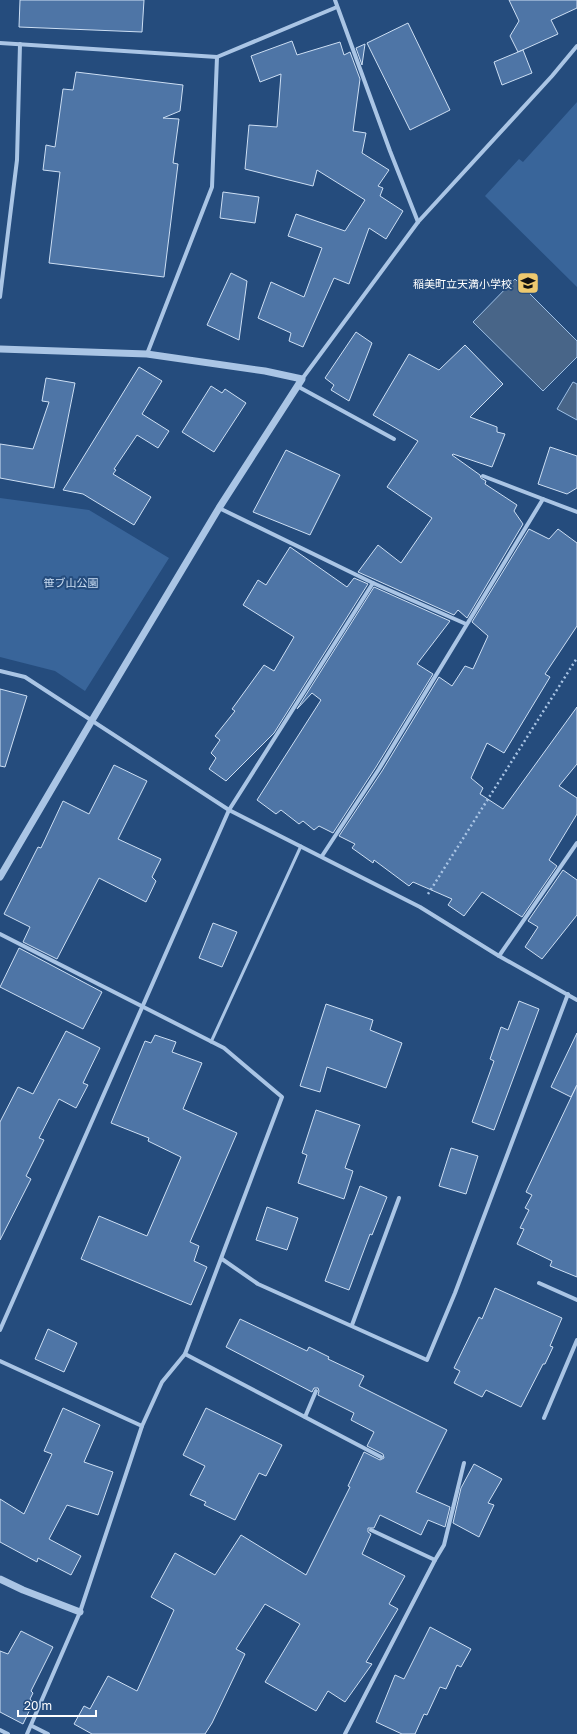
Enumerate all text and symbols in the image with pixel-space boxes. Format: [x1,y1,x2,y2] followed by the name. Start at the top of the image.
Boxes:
[515,270,541,296] school or university icon: 稲美町立天満小学校
[413,277,512,290] place label: 稲美町立天満小学校
[44,576,99,589] park label: 笹ブ山公園
[18,1692,96,1718] scale bar
[24,1698,52,1713] text: 20 m

